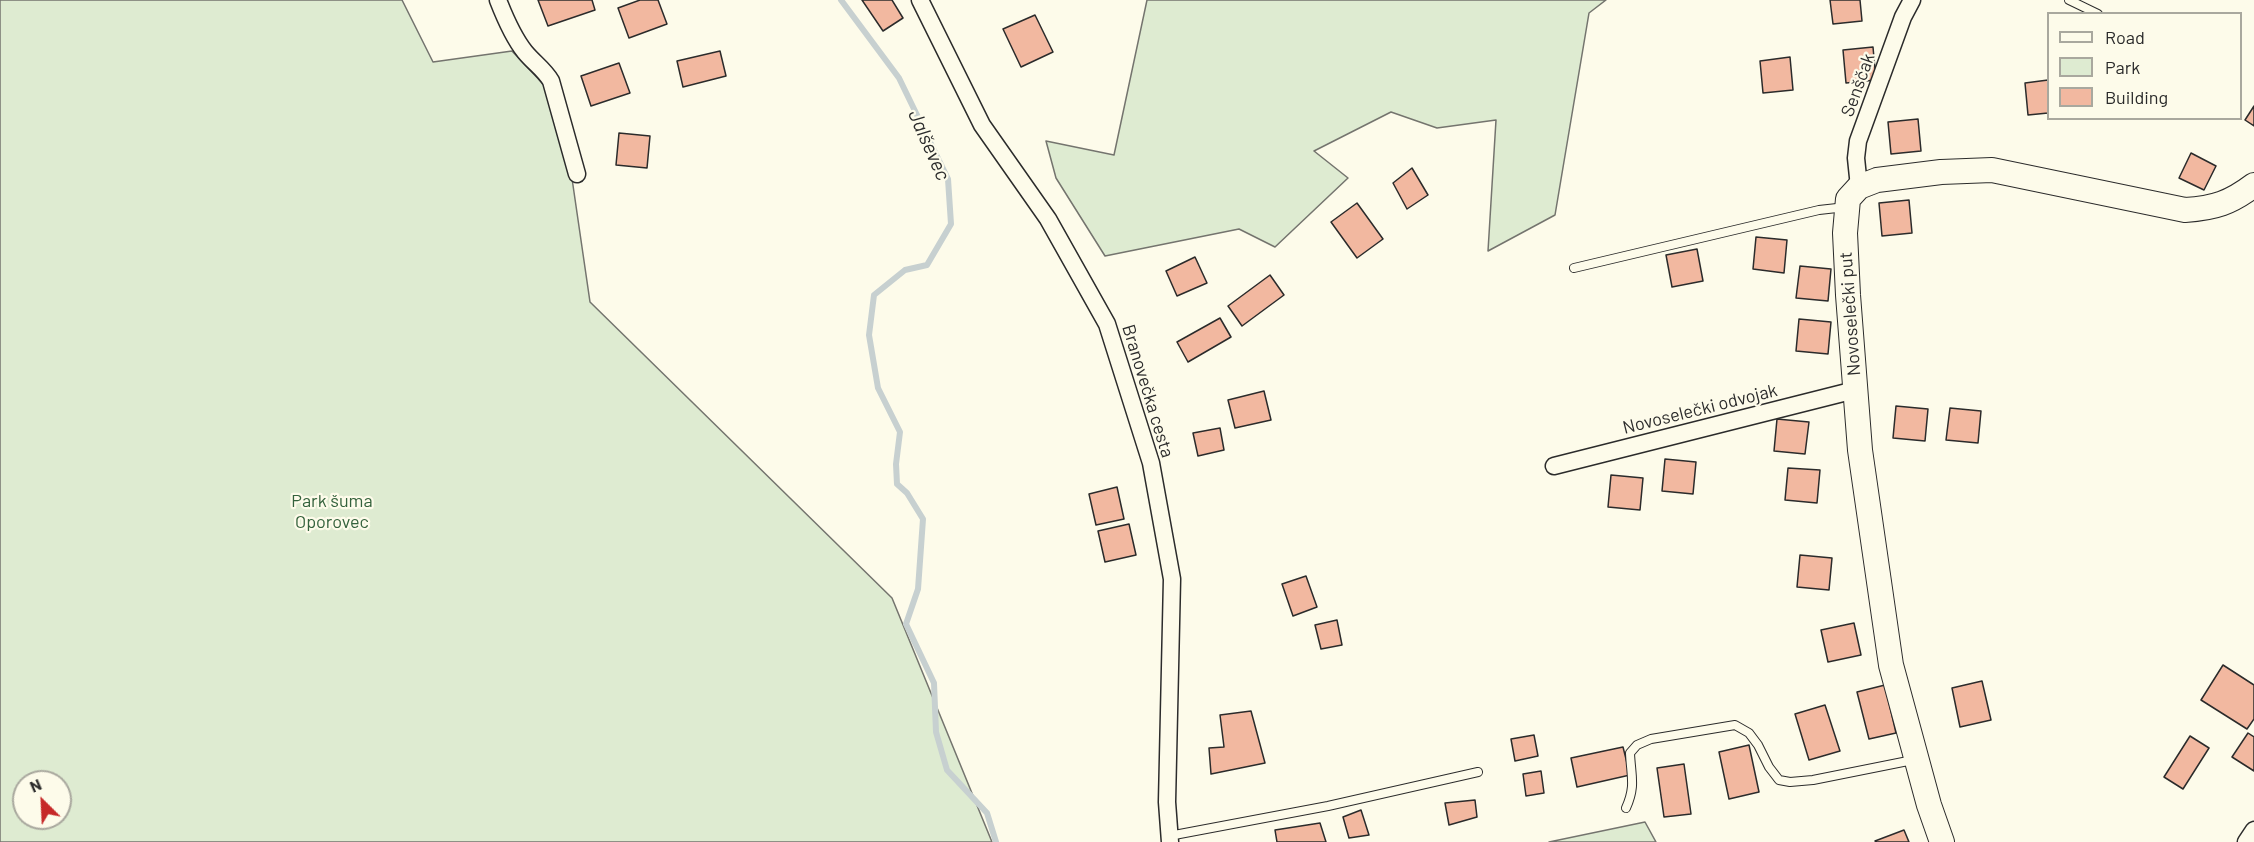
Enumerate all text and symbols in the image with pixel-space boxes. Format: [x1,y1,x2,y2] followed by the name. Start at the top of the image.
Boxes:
[2047,12,2242,120] legend
[2105,26,2145,48] text: Road
[1837,50,1879,120] street label: Senščak
[2105,56,2140,78] text: Park
[2105,86,2168,108] text: Building
[903,106,955,184] water label: Jalševec
[1835,251,1865,377] street label: Novoselečki put
[1117,322,1179,460] street label: Branovečka cesta
[1620,379,1780,439] street label: Novoselečki odvojak
[291,490,373,532] park label: Park šuma Oporovec
[12,770,72,830] north arrow
[27,774,44,796] text: N

